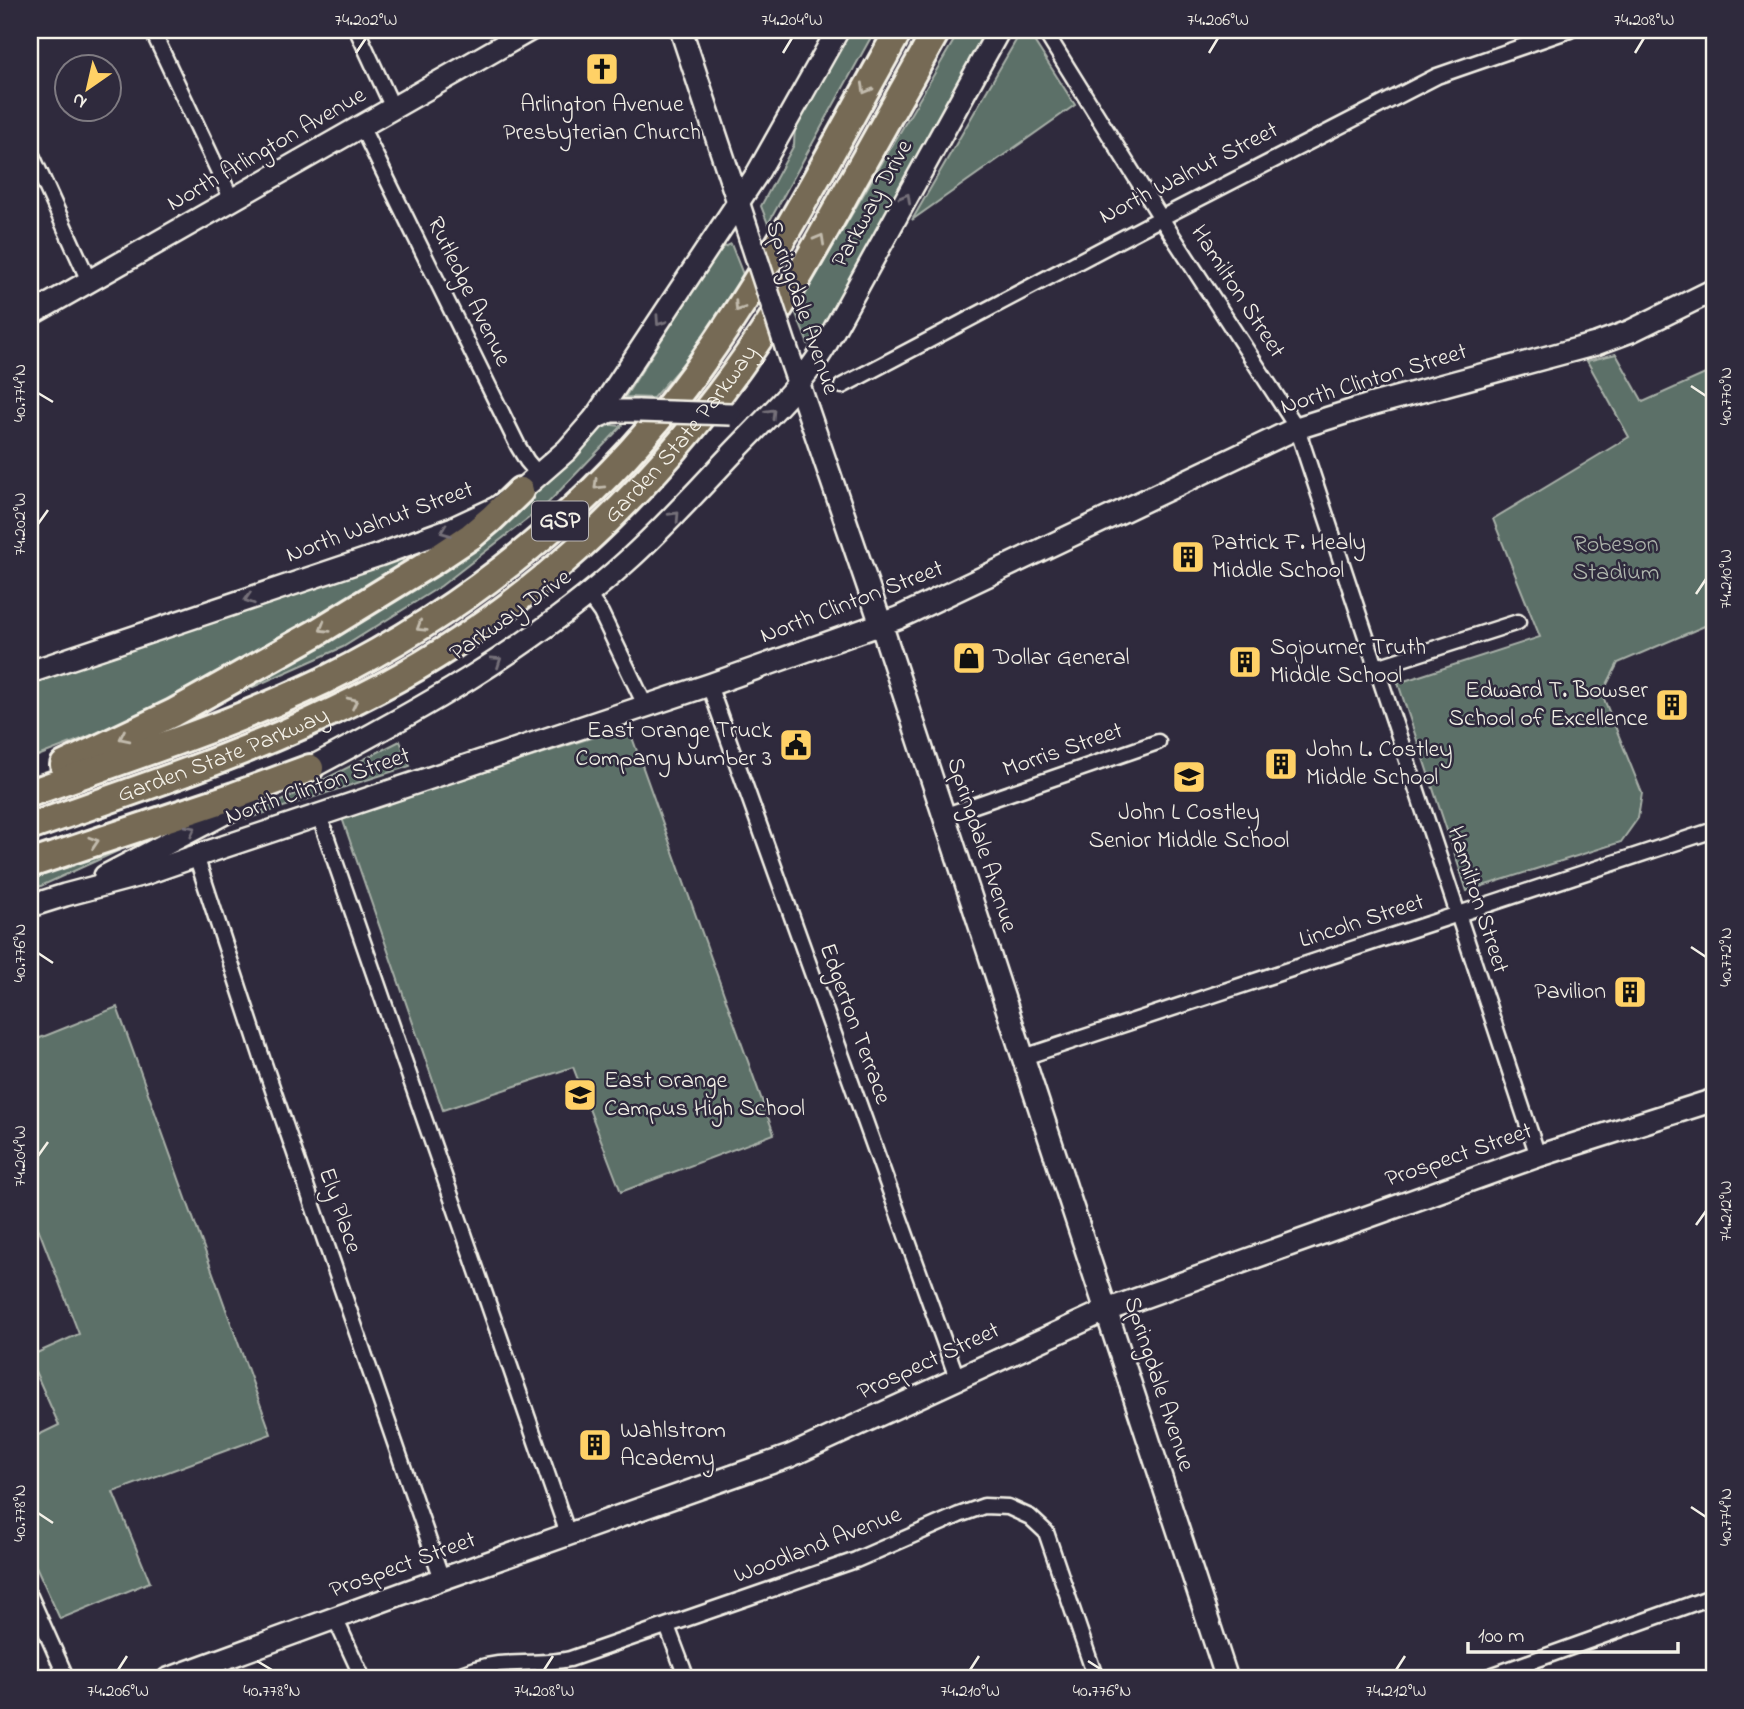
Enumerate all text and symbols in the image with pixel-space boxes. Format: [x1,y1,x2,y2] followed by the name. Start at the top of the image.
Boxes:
[335,8,398,34] text: 74.202°W
[761,8,823,34] text: 74.204°W
[1187,8,1249,34] text: 74.206°W
[1614,8,1674,34] text: 74.208°W
[583,50,621,88] church icon: Arlington Avenue Presbyterian Church
[52,52,122,122] north arrow
[161,78,373,221] street label: North Arlington Avenue
[861,82,874,95] one-way arrow
[67,85,93,115] text: N
[503,88,701,152] place label: Arlington Avenue Presbyterian Church
[1093,114,1285,234] street label: North Walnut Street
[823,133,924,275] street label: Parkway Drive
[898,193,911,205] one-way arrow
[417,211,519,373] street label: Rutledge Avenue
[755,216,847,400] street label: Springdale Avenue
[1181,218,1293,366] street label: Hamilton Street
[812,234,825,246] one-way arrow
[735,299,747,312] one-way arrow
[655,314,668,327] one-way arrow
[1276,335,1472,425] street label: North Clinton Street
[596,338,768,532] street label: Garden State Parkway
[8,364,34,422] text: 40.774°N
[1714,367,1740,425] text: 40.770°N
[762,408,775,421] one-way arrow
[281,473,479,573] street label: North Walnut Street
[593,477,606,490] one-way arrow
[8,492,34,555] text: 74.202°W
[532,502,588,540] road number: GSP
[666,511,679,524] one-way arrow
[440,522,452,536] one-way arrow
[1212,526,1366,589] place label: Patrick F. Healy Middle School
[1573,528,1659,591] park label: Robeson Stadium
[1169,538,1207,576] building icon: Patrick F. Healy Middle School
[1714,549,1740,609] text: 74.210°W
[755,552,949,654] street label: North Clinton Street
[443,561,580,672] street label: Parkway Drive
[243,591,255,605] one-way arrow
[415,618,428,631] one-way arrow
[319,620,332,633] one-way arrow
[1270,631,1426,694] place label: Sojourner Truth Middle School
[950,639,988,677] shop icon: Dollar General
[992,641,1130,676] place label: Dollar General
[1226,643,1264,681] building icon: Sojourner Truth Middle School
[489,657,502,669] one-way arrow
[1449,674,1649,737] place label: Edward T. Bowser School of Excellence
[1653,686,1691,724] building icon: Edward T. Bowser School of Excellence
[346,696,358,710] one-way arrow
[113,698,335,813] street label: Garden State Parkway
[575,714,772,778] place label: East Orange Truck Company Number 3
[998,714,1128,788] street label: Morris Street
[777,726,815,764] public building icon: East Orange Truck Company Number 3
[119,729,131,743] one-way arrow
[1306,733,1453,796] place label: John L. Costley Middle School
[221,739,415,835] street label: North Clinton Street
[1262,745,1300,783] building icon: John L. Costley Middle School
[936,753,1026,937] street label: Springdale Avenue
[1170,758,1208,796] school or university icon: John L Costley Senior Middle School
[1089,796,1289,859] place label: John L Costley Senior Middle School
[1437,822,1517,978] street label: Hamilton Street
[184,825,197,839] one-way arrow
[88,836,100,851] one-way arrow
[1295,885,1429,959] street label: Lincoln Street
[8,924,34,982] text: 40.776°N
[1714,927,1740,987] text: 40.772°N
[809,939,899,1110] street label: Edgerton Terrace
[1611,973,1649,1011] building icon: Pavilion
[1534,975,1606,1010] place label: Pavilion
[604,1064,805,1127] place label: East Orange Campus High School
[561,1076,599,1114] school or university icon: East Orange Campus High School
[1381,1114,1537,1198] street label: Prospect Street
[8,1125,34,1187] text: 74.204°W
[307,1163,370,1259] street label: Ely Place
[1714,1181,1740,1241] text: 74.212°W
[1113,1292,1203,1476] street label: Springdale Avenue
[852,1314,1006,1410] street label: Prospect Street
[620,1414,726,1478] place label: Wahlstrom Academy
[576,1426,614,1464] building icon: Wahlstrom Academy
[8,1484,34,1542] text: 40.778°N
[1714,1488,1740,1546] text: 40.774°N
[729,1498,907,1594] street label: Woodland Avenue
[325,1523,481,1609] street label: Prospect Street
[1468,1611,1678,1655] scale bar
[1478,1622,1524,1652] text: 100 m
[87,1679,149,1705] text: 74.206°W
[243,1679,301,1705] text: 40.778°N
[514,1679,574,1705] text: 74.208°W
[940,1679,1000,1705] text: 74.210°W
[1073,1679,1131,1705] text: 40.776°N
[1366,1679,1426,1705] text: 74.212°W

